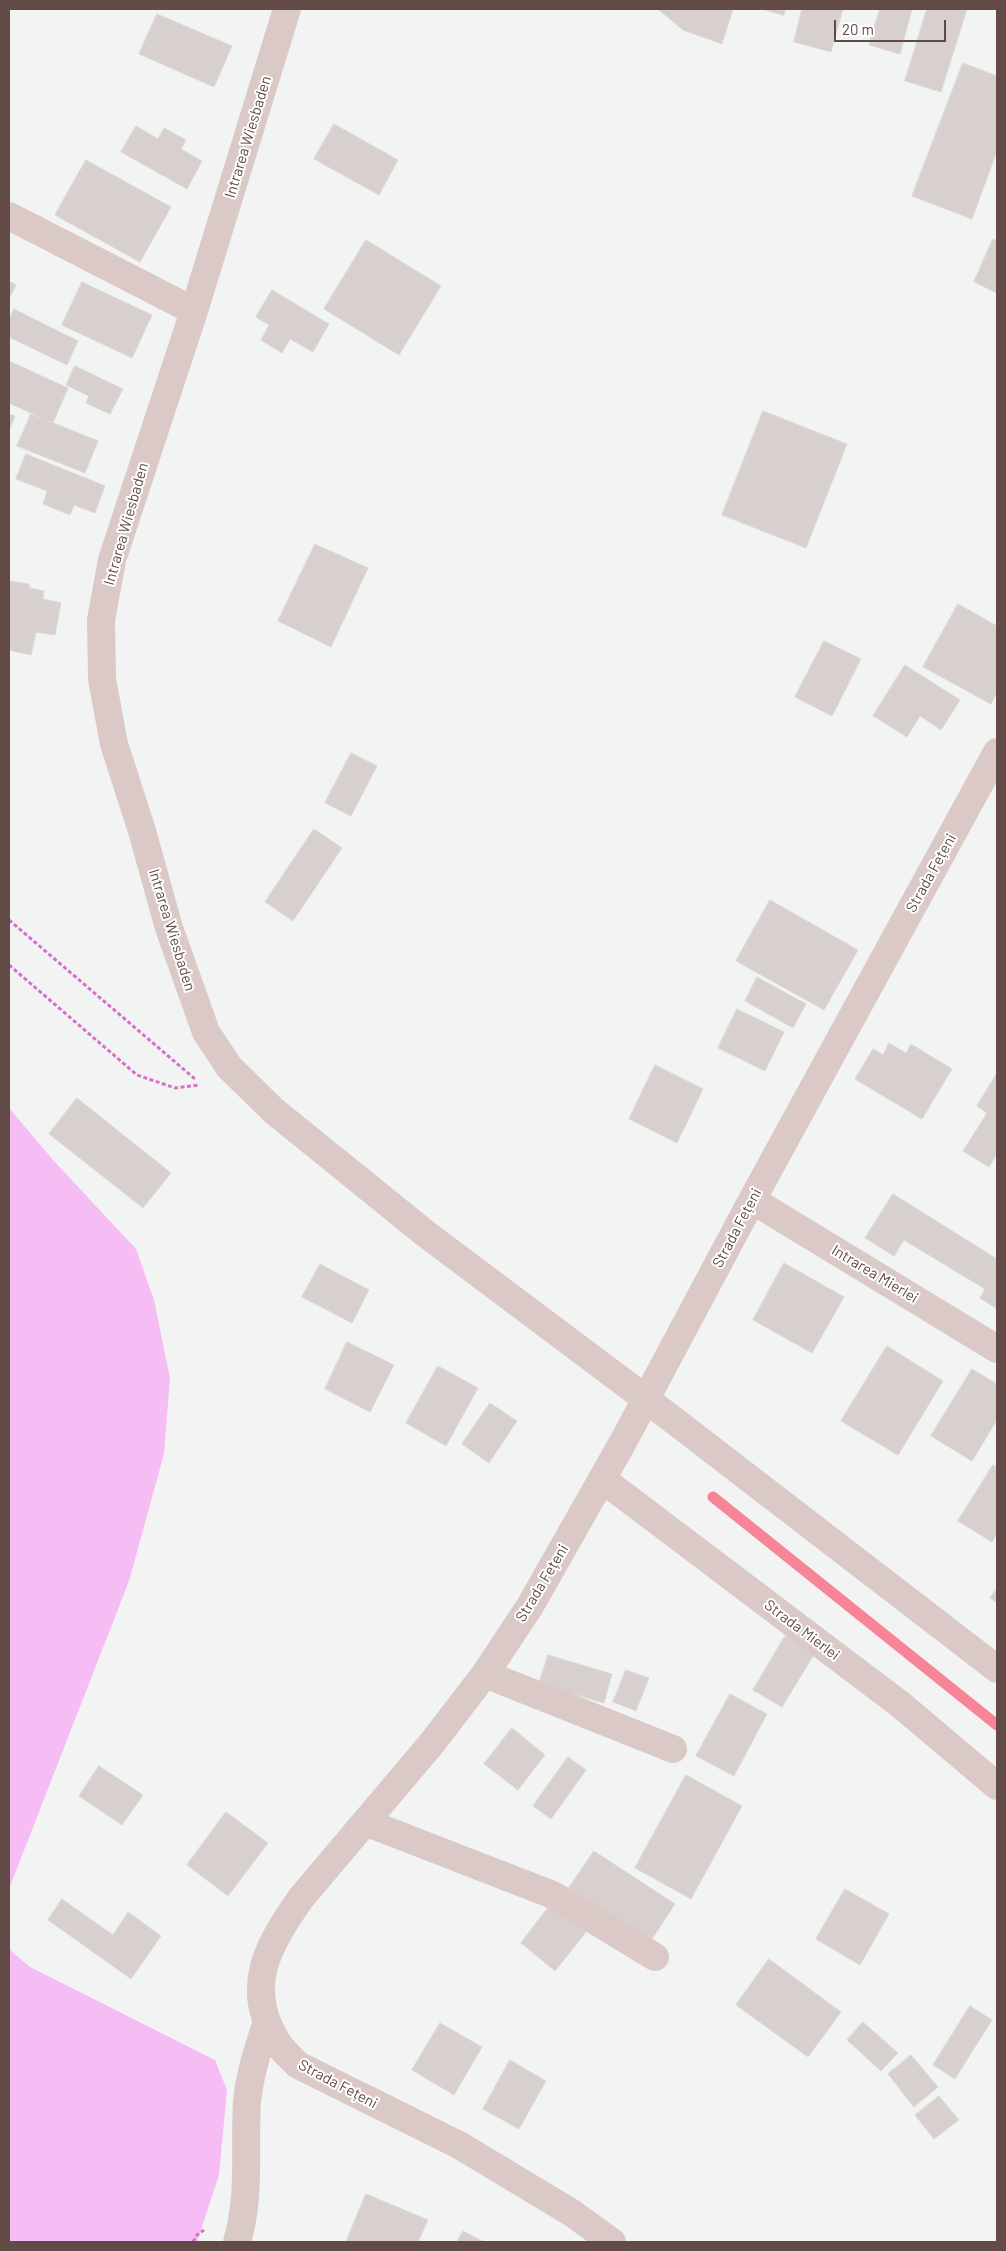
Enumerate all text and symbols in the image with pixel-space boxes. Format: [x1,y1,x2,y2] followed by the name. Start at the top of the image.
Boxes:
[836,10,948,42] scale bar
[842,20,874,38] text: 20 m
[221,74,275,200] street label: Intrarea Wiesbaden
[100,461,152,587] street label: Intrarea Wiesbaden
[902,831,960,915] street label: Strada Fețeni
[145,867,199,993] street label: Intrarea Wiesbaden
[709,1185,765,1271] street label: Strada Fețeni
[828,1241,922,1307] street label: Intrarea Mierlei
[512,1541,572,1625] street label: Strada Fețeni
[761,1596,843,1664] street label: Strada Mierlei
[295,2056,381,2112] street label: Strada Fețeni

